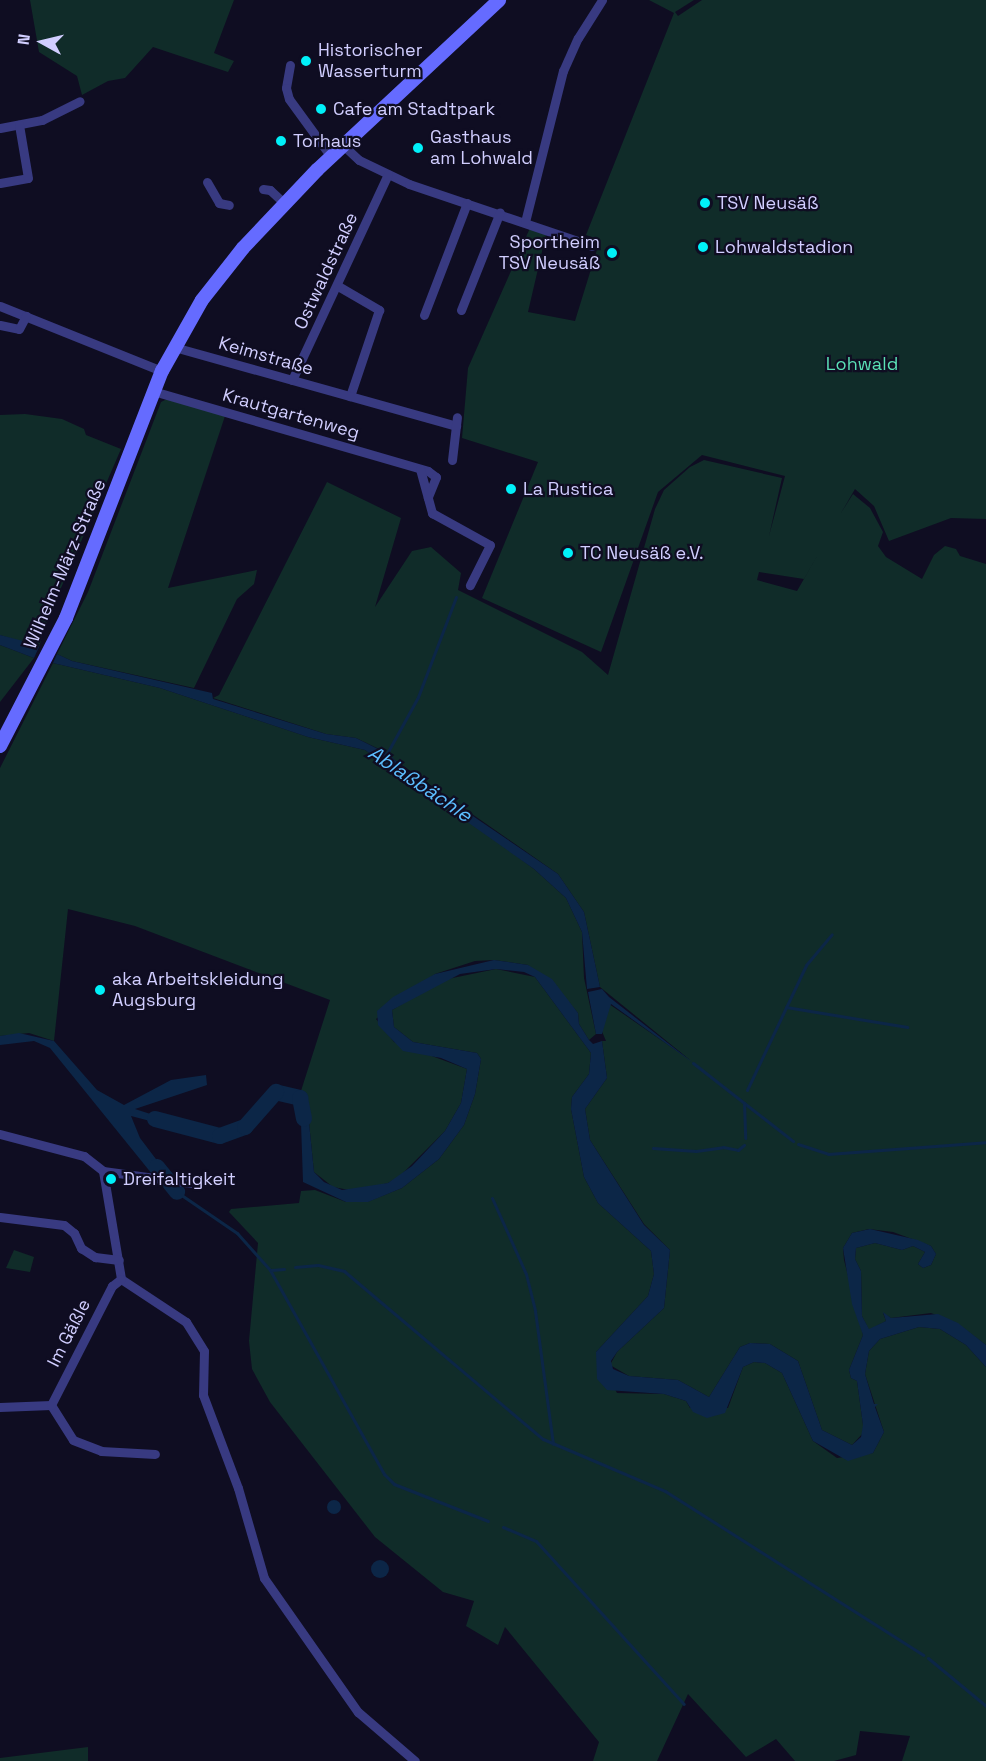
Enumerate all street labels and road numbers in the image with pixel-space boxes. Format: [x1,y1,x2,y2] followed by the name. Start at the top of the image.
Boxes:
[289,209,363,333] street label: Ostwaldstraße
[216,332,316,380] street label: Keimstraße
[220,384,362,444] street label: Krautgartenweg
[19,476,111,652] street label: Wilhelm-März-Straße
[43,1296,95,1370] street label: Im Gäßle

